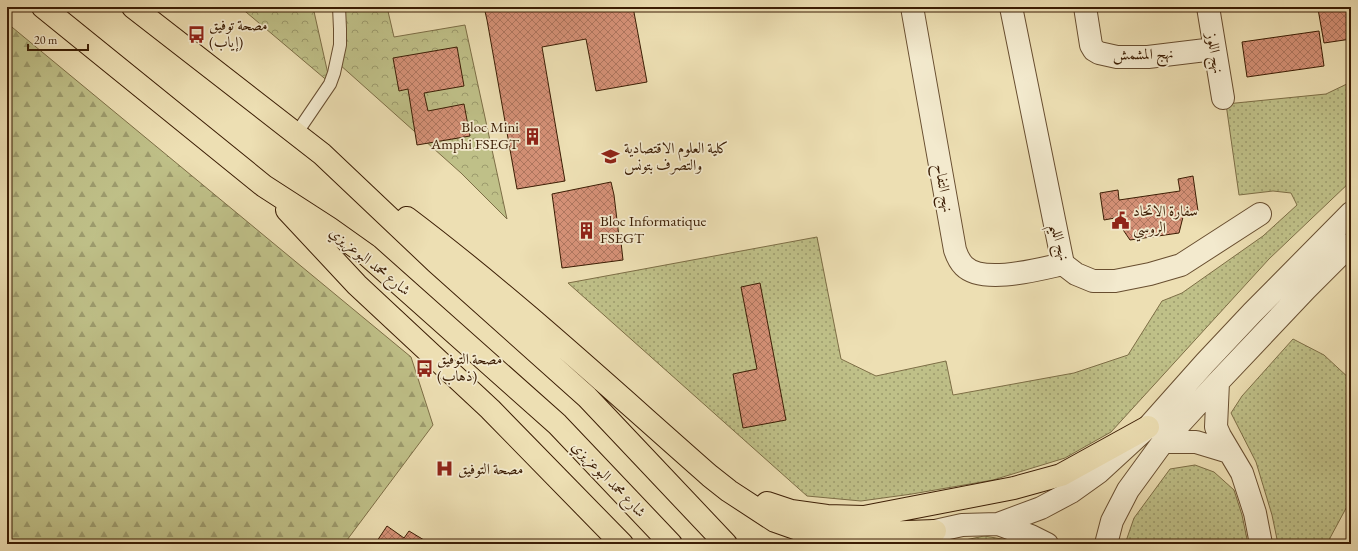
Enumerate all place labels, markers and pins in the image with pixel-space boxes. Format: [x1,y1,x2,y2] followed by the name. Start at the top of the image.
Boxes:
[209,15,268,52] place label: مصحة توفيق (إياب)
[186,24,206,44] bus stop icon: مصحة توفيق (إياب)
[430,117,520,153] place label: Bloc Mini Amphi FSEGT
[522,126,542,146] building icon: Bloc Mini Amphi FSEGT
[624,138,728,175] place label: كلية العلوم الاقتصادية والتصرف بتونس
[601,147,621,167] school or university icon: كلية العلوم الاقتصادية والتصرف بتونس
[1133,201,1198,242] place label: سفارة الاتحاد الروسي
[1110,210,1130,230] public building icon: سفارة الاتحاد الروسي
[600,211,707,247] place label: Bloc Informatique FSEGT
[577,220,597,240] building icon: Bloc Informatique FSEGT
[437,349,502,385] place label: مصحة التوفيق (ذهاب)
[414,358,434,378] bus stop icon: مصحة التوفيق (ذهاب)
[435,459,455,479] hospital icon: مصحة التوفيق
[458,459,523,478] place label: مصحة التوفيق

